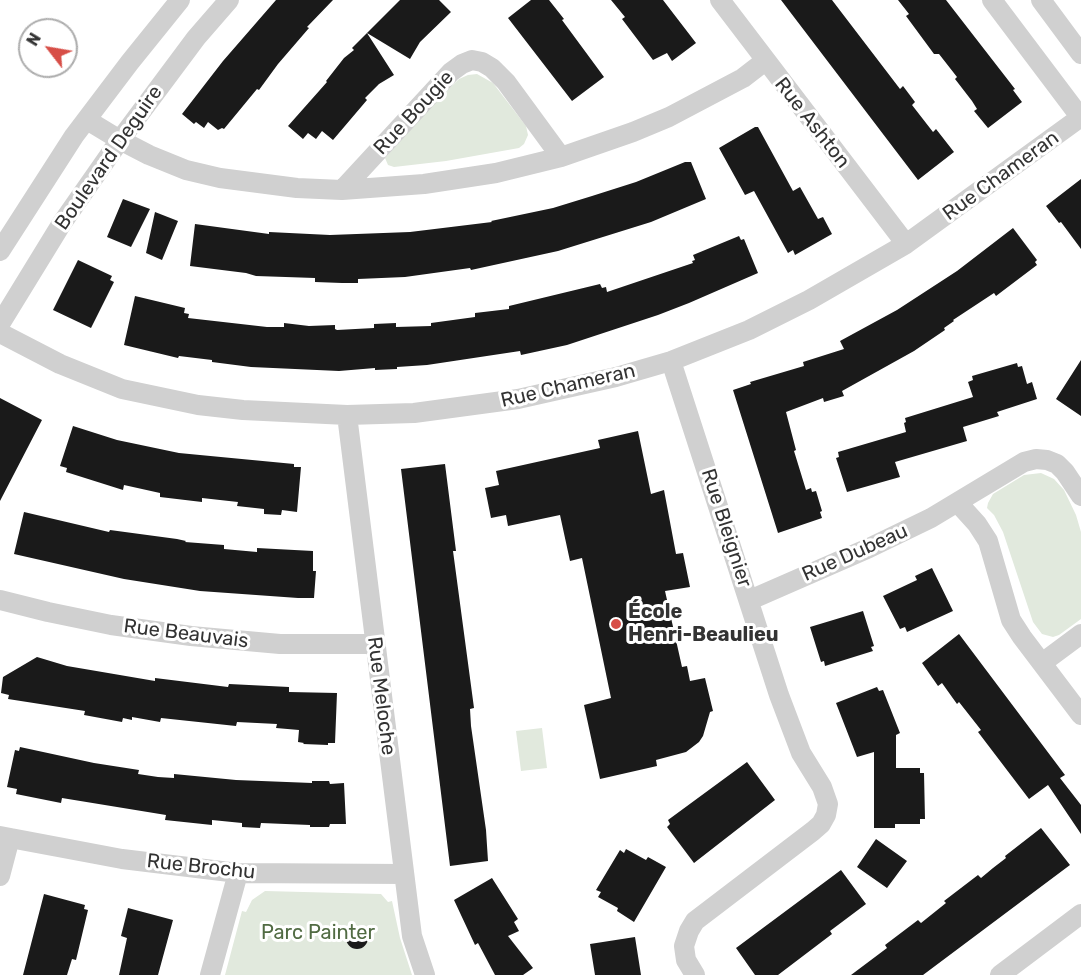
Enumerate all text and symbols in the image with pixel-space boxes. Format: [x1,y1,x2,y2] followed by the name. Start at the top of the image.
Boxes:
[18,18,78,78] north arrow
[23,30,45,49] text: N
[369,66,459,160] street label: Rue Bougie
[769,73,855,173] street label: Rue Ashton
[50,81,168,235] street label: Boulevard Deguire
[938,126,1064,226] street label: Rue Chameran
[498,359,638,413] street label: Rue Chameran
[696,466,756,590] street label: Rue Bleignier
[798,519,912,587] street label: Rue Dubeau
[628,600,779,647] place label: École Henri-Beaulieu
[122,614,250,654] street label: Rue Beauvais
[609,617,623,631] marker: École Henri-Beaulieu
[362,635,400,757] street label: Rue Meloche
[146,849,256,885] street label: Rue Brochu
[261,921,375,945] park label: Parc Painter

